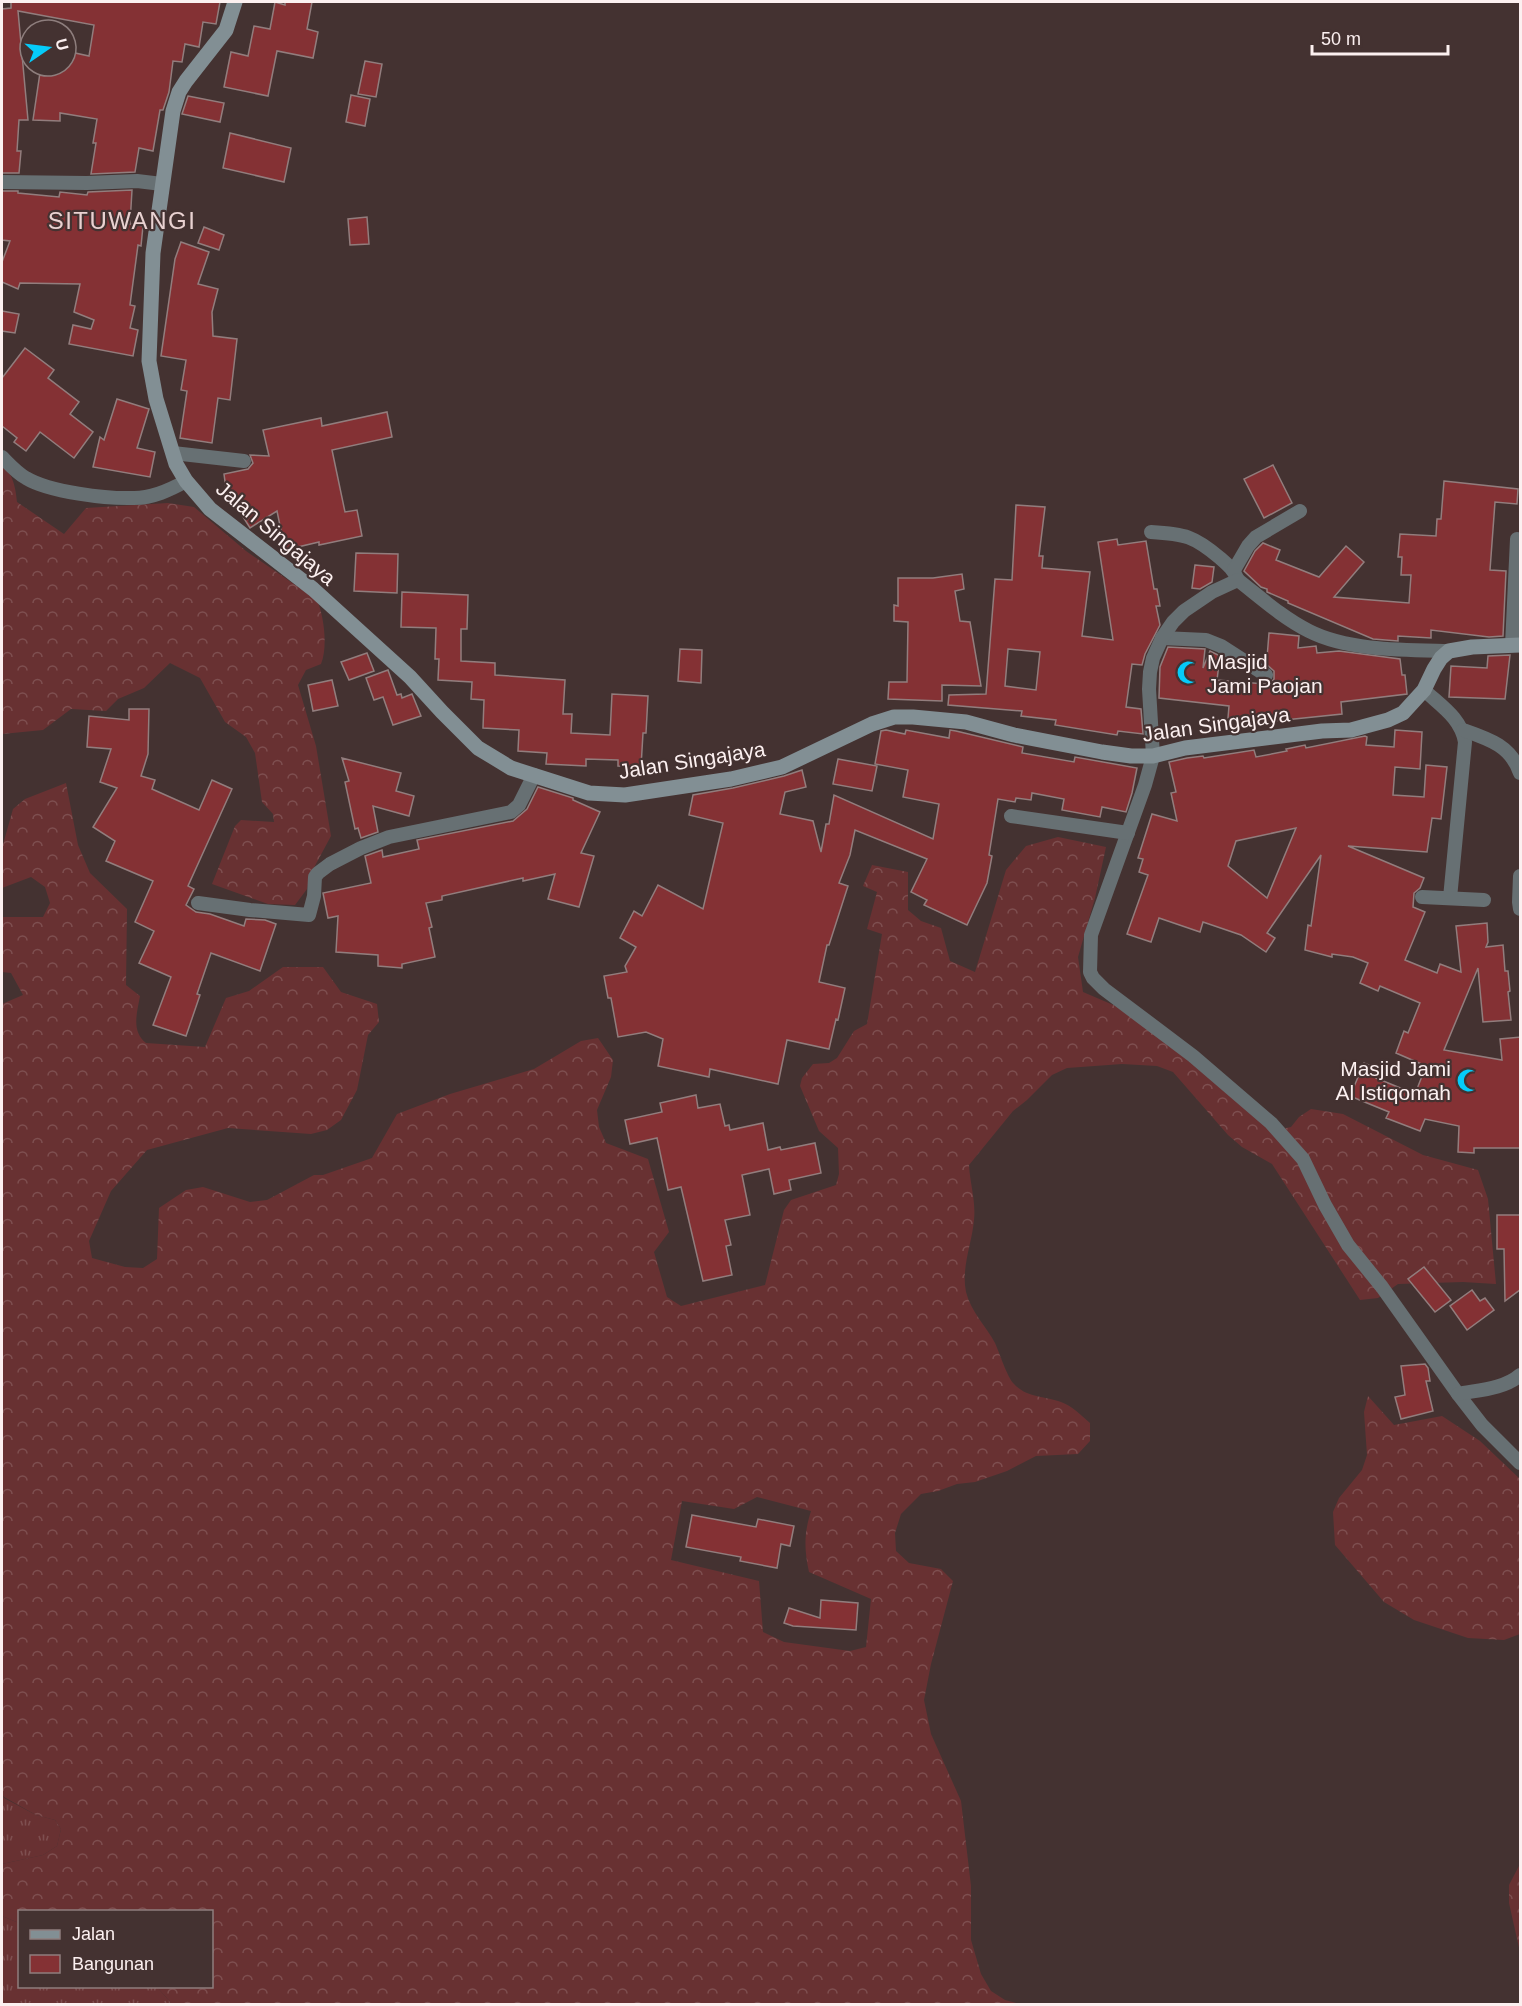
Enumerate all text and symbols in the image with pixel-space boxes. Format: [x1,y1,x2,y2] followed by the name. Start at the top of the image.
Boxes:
[18,18,78,78] north arrow
[1312,18,1448,56] scale bar
[1321,29,1361,49] text: 50 m
[52,37,72,52] text: U
[48,207,196,234] district label: SITUWANGI
[212,477,340,590] street label: Jalan Singajaya
[1207,650,1323,697] place label: Masjid Jami Paojan
[1176,660,1202,686] mosque icon: Masjid Jami Paojan
[1141,702,1291,746] street label: Jalan Singajaya
[617,737,767,783] street label: Jalan Singajaya
[1335,1057,1451,1104] place label: Masjid Jami Al Istiqomah
[1456,1067,1482,1093] mosque icon: Masjid Jami Al Istiqomah
[18,1910,213,1988] legend
[72,1924,115,1944] text: Jalan
[72,1954,154,1974] text: Bangunan

